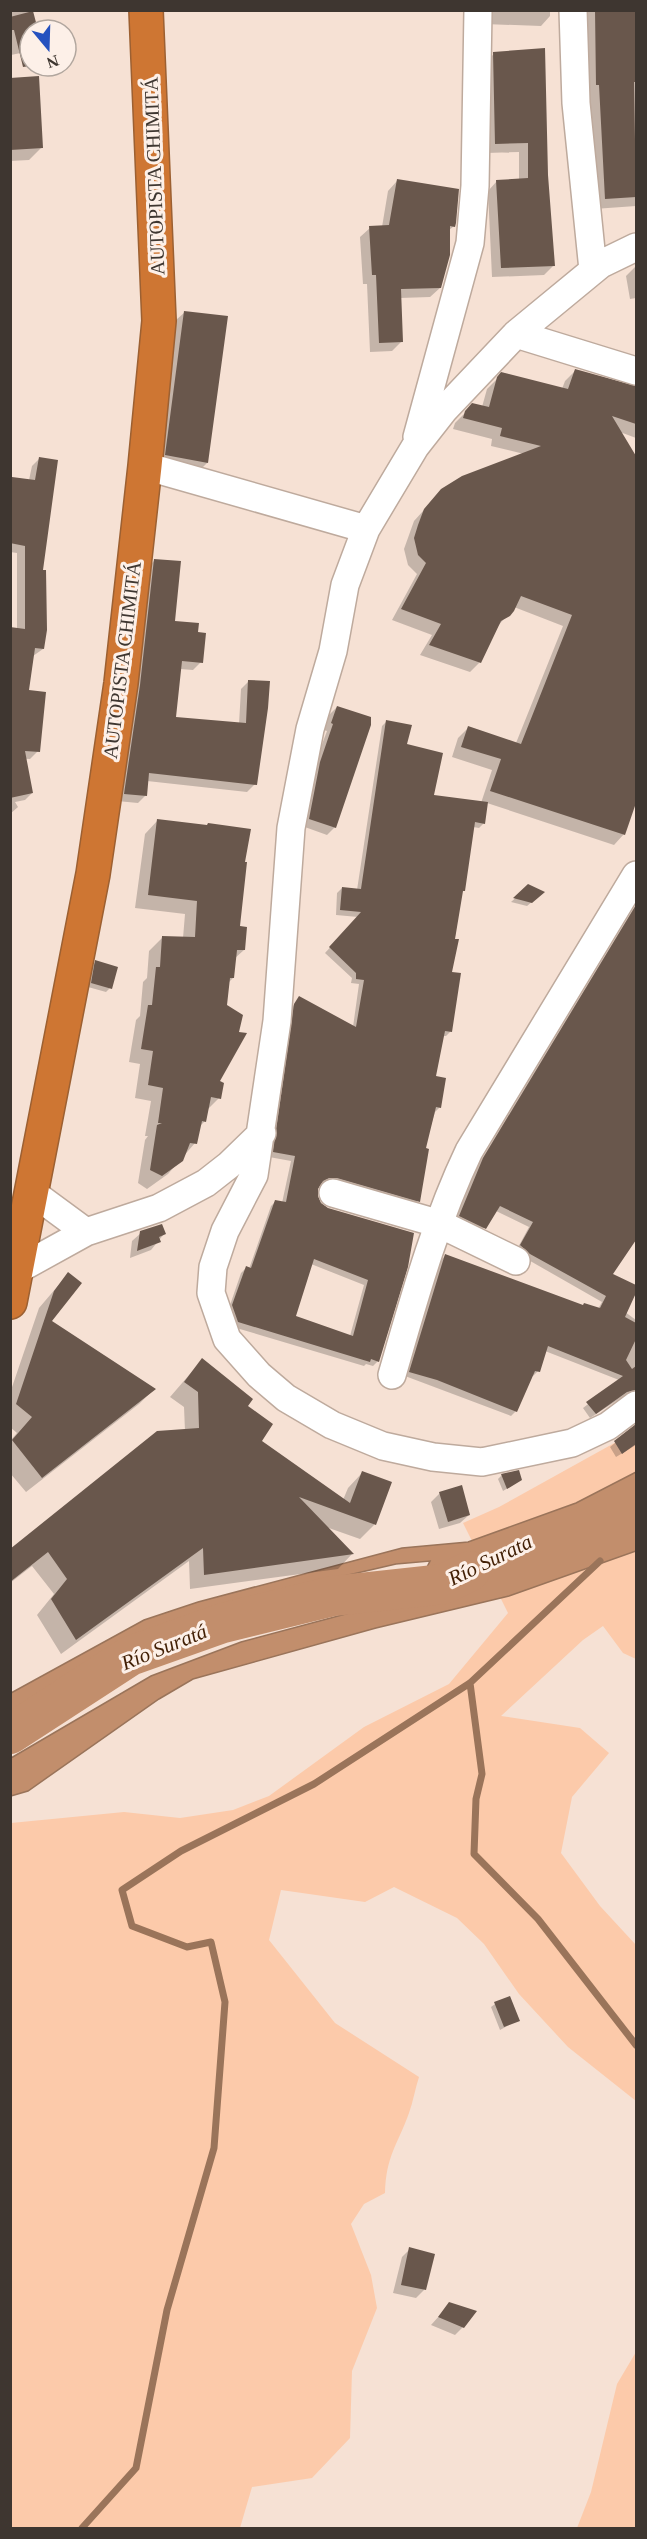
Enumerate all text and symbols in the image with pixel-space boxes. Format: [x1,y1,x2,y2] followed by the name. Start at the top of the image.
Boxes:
[18,18,78,78] north arrow
[44,52,61,72] text: N
[140,76,168,276] street label: AUTOPISTA CHIMITÁ
[99,560,145,760] street label: AUTOPISTA CHIMITÁ
[443,1529,536,1591] water label: Río Surata
[117,1619,211,1675] water label: Río Suratá

